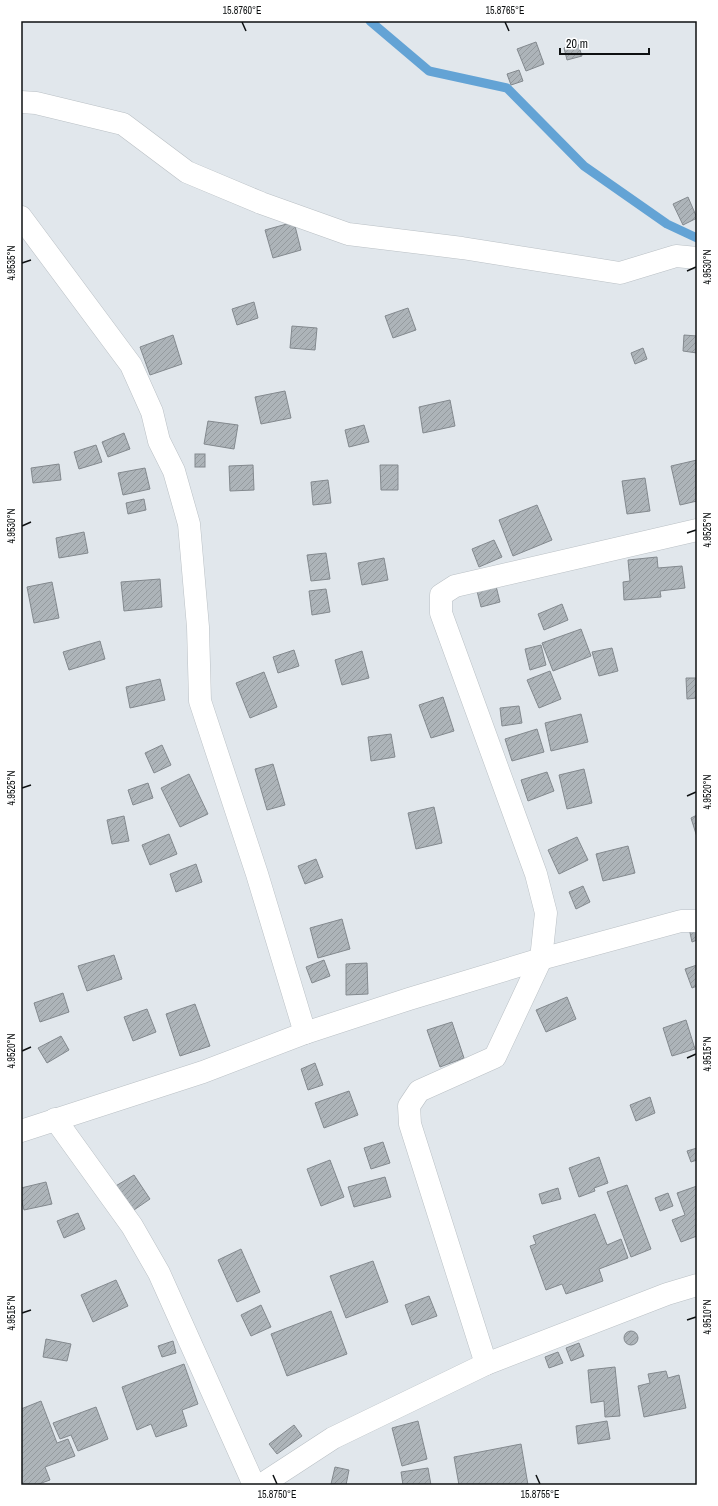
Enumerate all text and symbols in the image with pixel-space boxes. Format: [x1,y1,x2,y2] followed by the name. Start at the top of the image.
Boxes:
[222,4,262,17] text: 15.8760°E
[485,4,525,17] text: 15.8765°E
[560,30,649,56] scale bar
[566,36,588,52] text: 20 m
[5,245,18,281] text: 4.9535°N
[701,249,714,285] text: 4.9530°N
[5,508,18,544] text: 4.9530°N
[701,512,714,548] text: 4.9525°N
[5,770,18,806] text: 4.9525°N
[701,774,714,810] text: 4.9520°N
[5,1033,18,1069] text: 4.9520°N
[701,1036,714,1072] text: 4.9515°N
[5,1295,18,1331] text: 4.9515°N
[701,1299,714,1335] text: 4.9510°N
[257,1488,297,1501] text: 15.8750°E
[520,1488,560,1501] text: 15.8755°E

